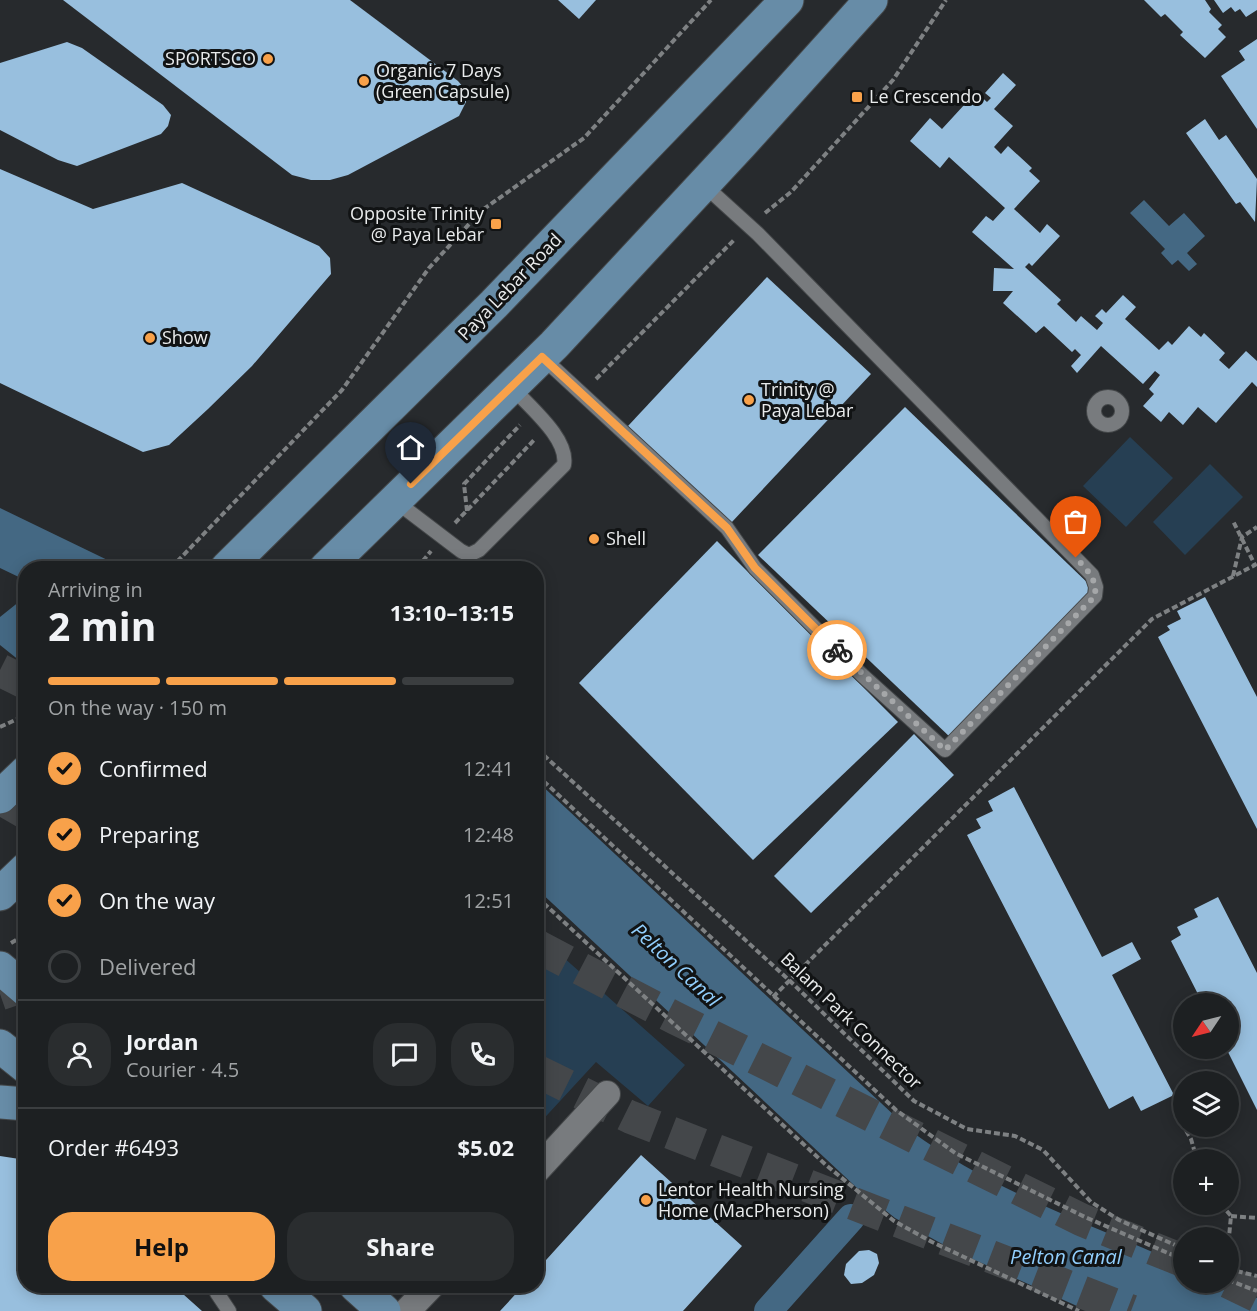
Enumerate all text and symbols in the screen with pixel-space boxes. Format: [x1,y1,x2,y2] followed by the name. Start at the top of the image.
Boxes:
[165,46,256,70] place label: SPORTSCO
[261,52,275,66] marker: SPORTSCO
[376,58,510,103] place label: Organic 7 Days (Green Capsule)
[357,74,371,88] marker: Organic 7 Days (Green Capsule)
[869,84,982,108] place label: Le Crescendo
[850,90,864,104] marker: Le Crescendo
[350,201,485,246] place label: Opposite Trinity @ Paya Lebar
[489,217,503,231] marker: Opposite Trinity @ Paya Lebar
[452,228,567,345] street label: Paya Lebar Road
[162,325,208,349] place label: Show
[143,331,157,345] marker: Show
[761,377,854,422] place label: Trinity @ Paya Lebar
[742,393,756,407] marker: Trinity @ Paya Lebar
[385,422,436,484] pin
[394,431,427,464] icon: home
[1050,496,1101,558] pin
[1059,505,1092,538] icon: bag
[606,526,646,550] place label: Shell
[587,532,601,546] marker: Shell
[48,576,143,603] text: Arriving in
[390,597,514,627] text: 13:10–13:15
[48,599,156,652] text: 2 min
[807,620,867,680] courier
[821,634,854,667] icon: bike
[48,694,227,721] text: On the way · 150 m
[48,752,81,785] icon: check
[99,753,208,783] text: Confirmed
[463,755,514,782] text: 12:41
[48,818,81,851] icon: check
[99,819,199,849] text: Preparing
[463,821,514,848] text: 12:48
[48,884,81,917] icon: check
[99,885,215,915] text: On the way
[463,887,514,914] text: 12:51
[626,917,727,1013] water label: Pelton Canal
[776,947,928,1094] street label: Balam Park Connector
[99,951,197,981] text: Delivered
[1173,993,1239,1059] north arrow
[1173,993,1239,1293] map controls
[48,1023,111,1086] button: person
[373,1023,436,1086] button: chat
[451,1023,514,1086] button: phone
[126,1026,199,1056] text: Jordan
[126,1056,239,1083] text: Courier · 4.5
[1173,1071,1239,1137] button: layers
[48,1132,179,1162] text: Order #6493
[457,1132,514,1162] text: $5.02
[1173,1149,1239,1215] button: +
[658,1177,844,1222] place label: Lentor Health Nursing Home (MacPherson)
[639,1193,653,1207] marker: Lentor Health Nursing Home (MacPherson)
[48,1212,275,1281] button: Help
[287,1212,514,1281] button: Share
[1173,1227,1239,1293] button: −
[1010,1243,1123,1270] water label: Pelton Canal

